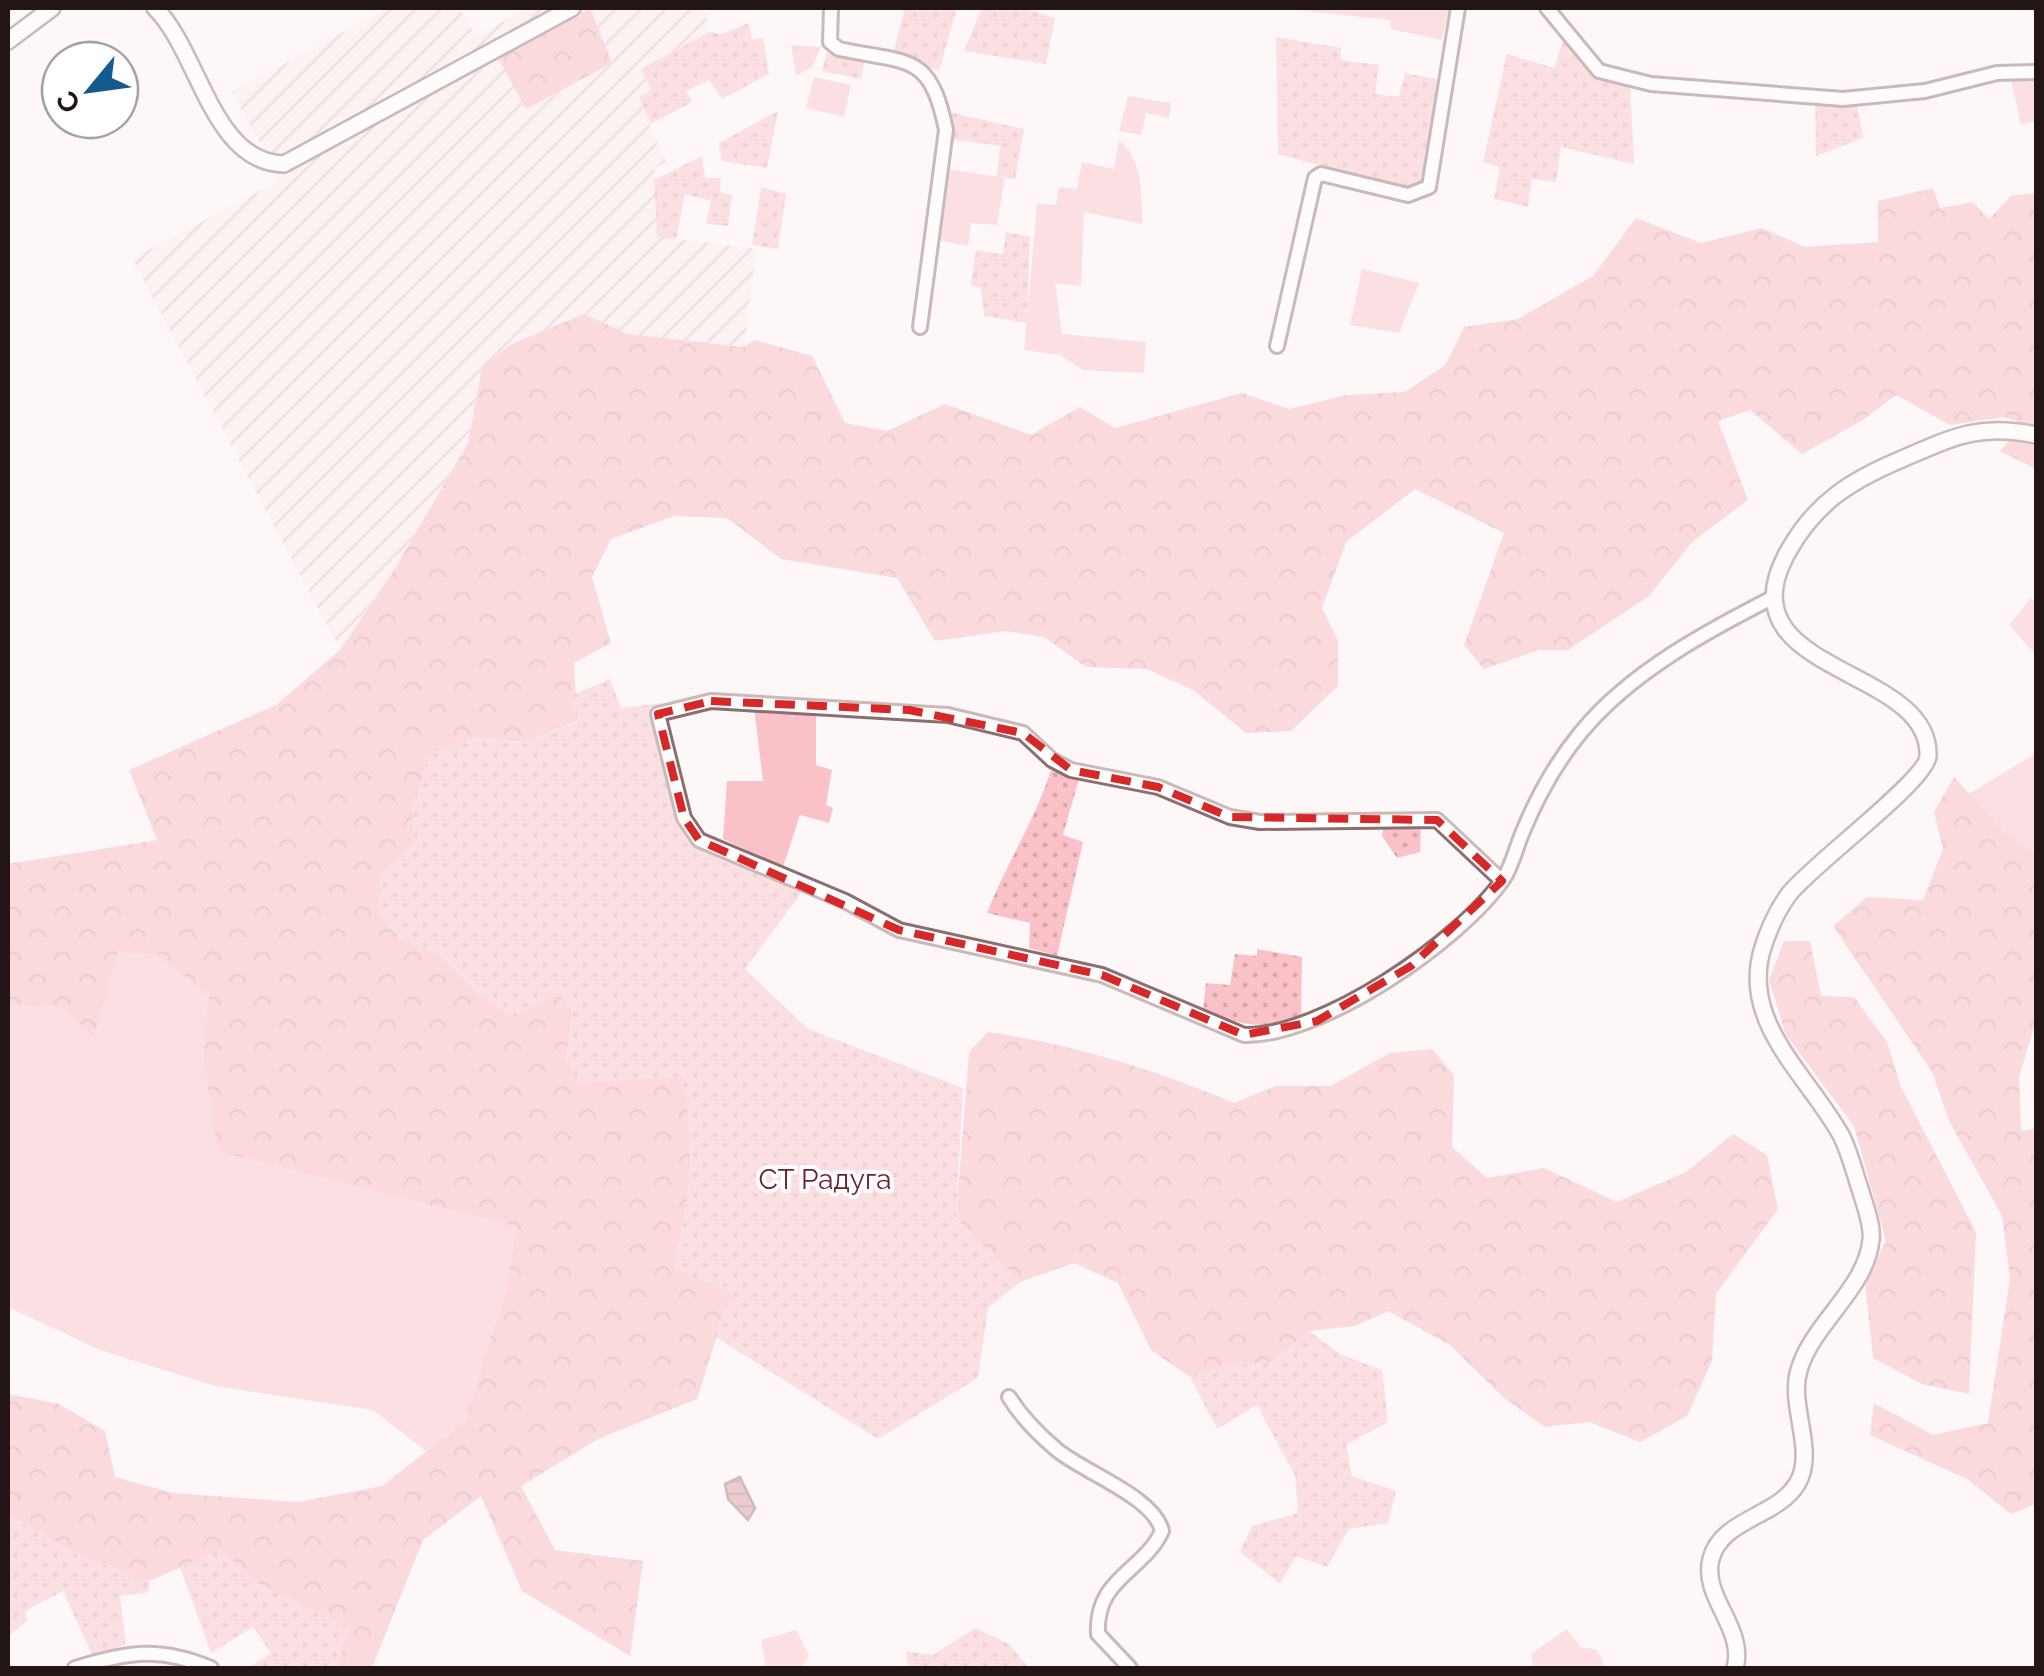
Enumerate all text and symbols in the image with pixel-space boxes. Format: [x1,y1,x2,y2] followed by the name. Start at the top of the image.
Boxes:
[40,40,140,140] north arrow
[49,85,88,118] text: С
[758,1163,892,1196] park label: СТ Радуга

